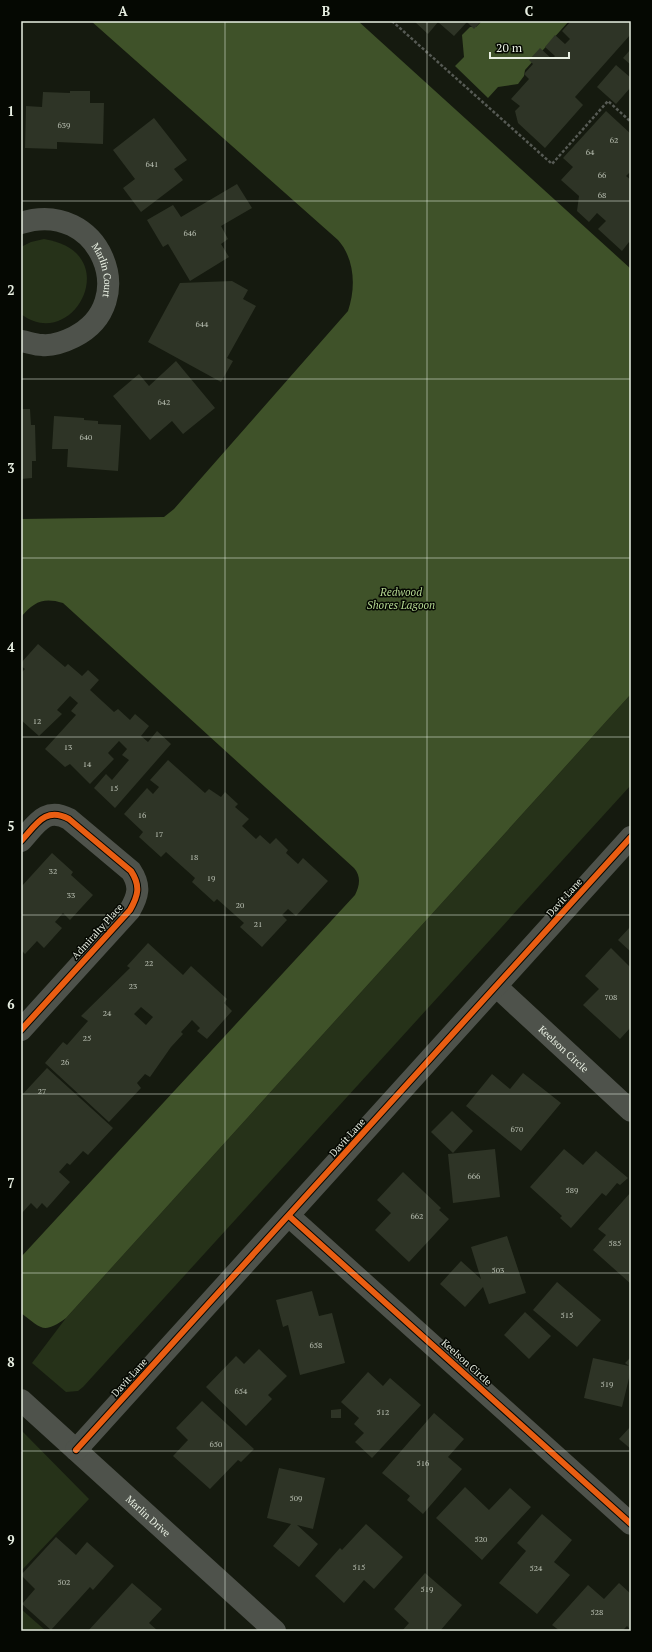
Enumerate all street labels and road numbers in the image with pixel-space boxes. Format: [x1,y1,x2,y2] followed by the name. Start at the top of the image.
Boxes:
[89,240,114,299] street label: Marlin Court
[544,875,585,919] street label: Davit Lane
[69,901,126,962] street label: Admiralty Place
[536,1023,591,1075] street label: Keelson Circle
[327,1115,368,1159] street label: Davit Lane
[439,1336,495,1388] street label: Keelson Circle
[109,1355,150,1399] street label: Davit Lane
[123,1492,173,1540] street label: Marlin Drive

